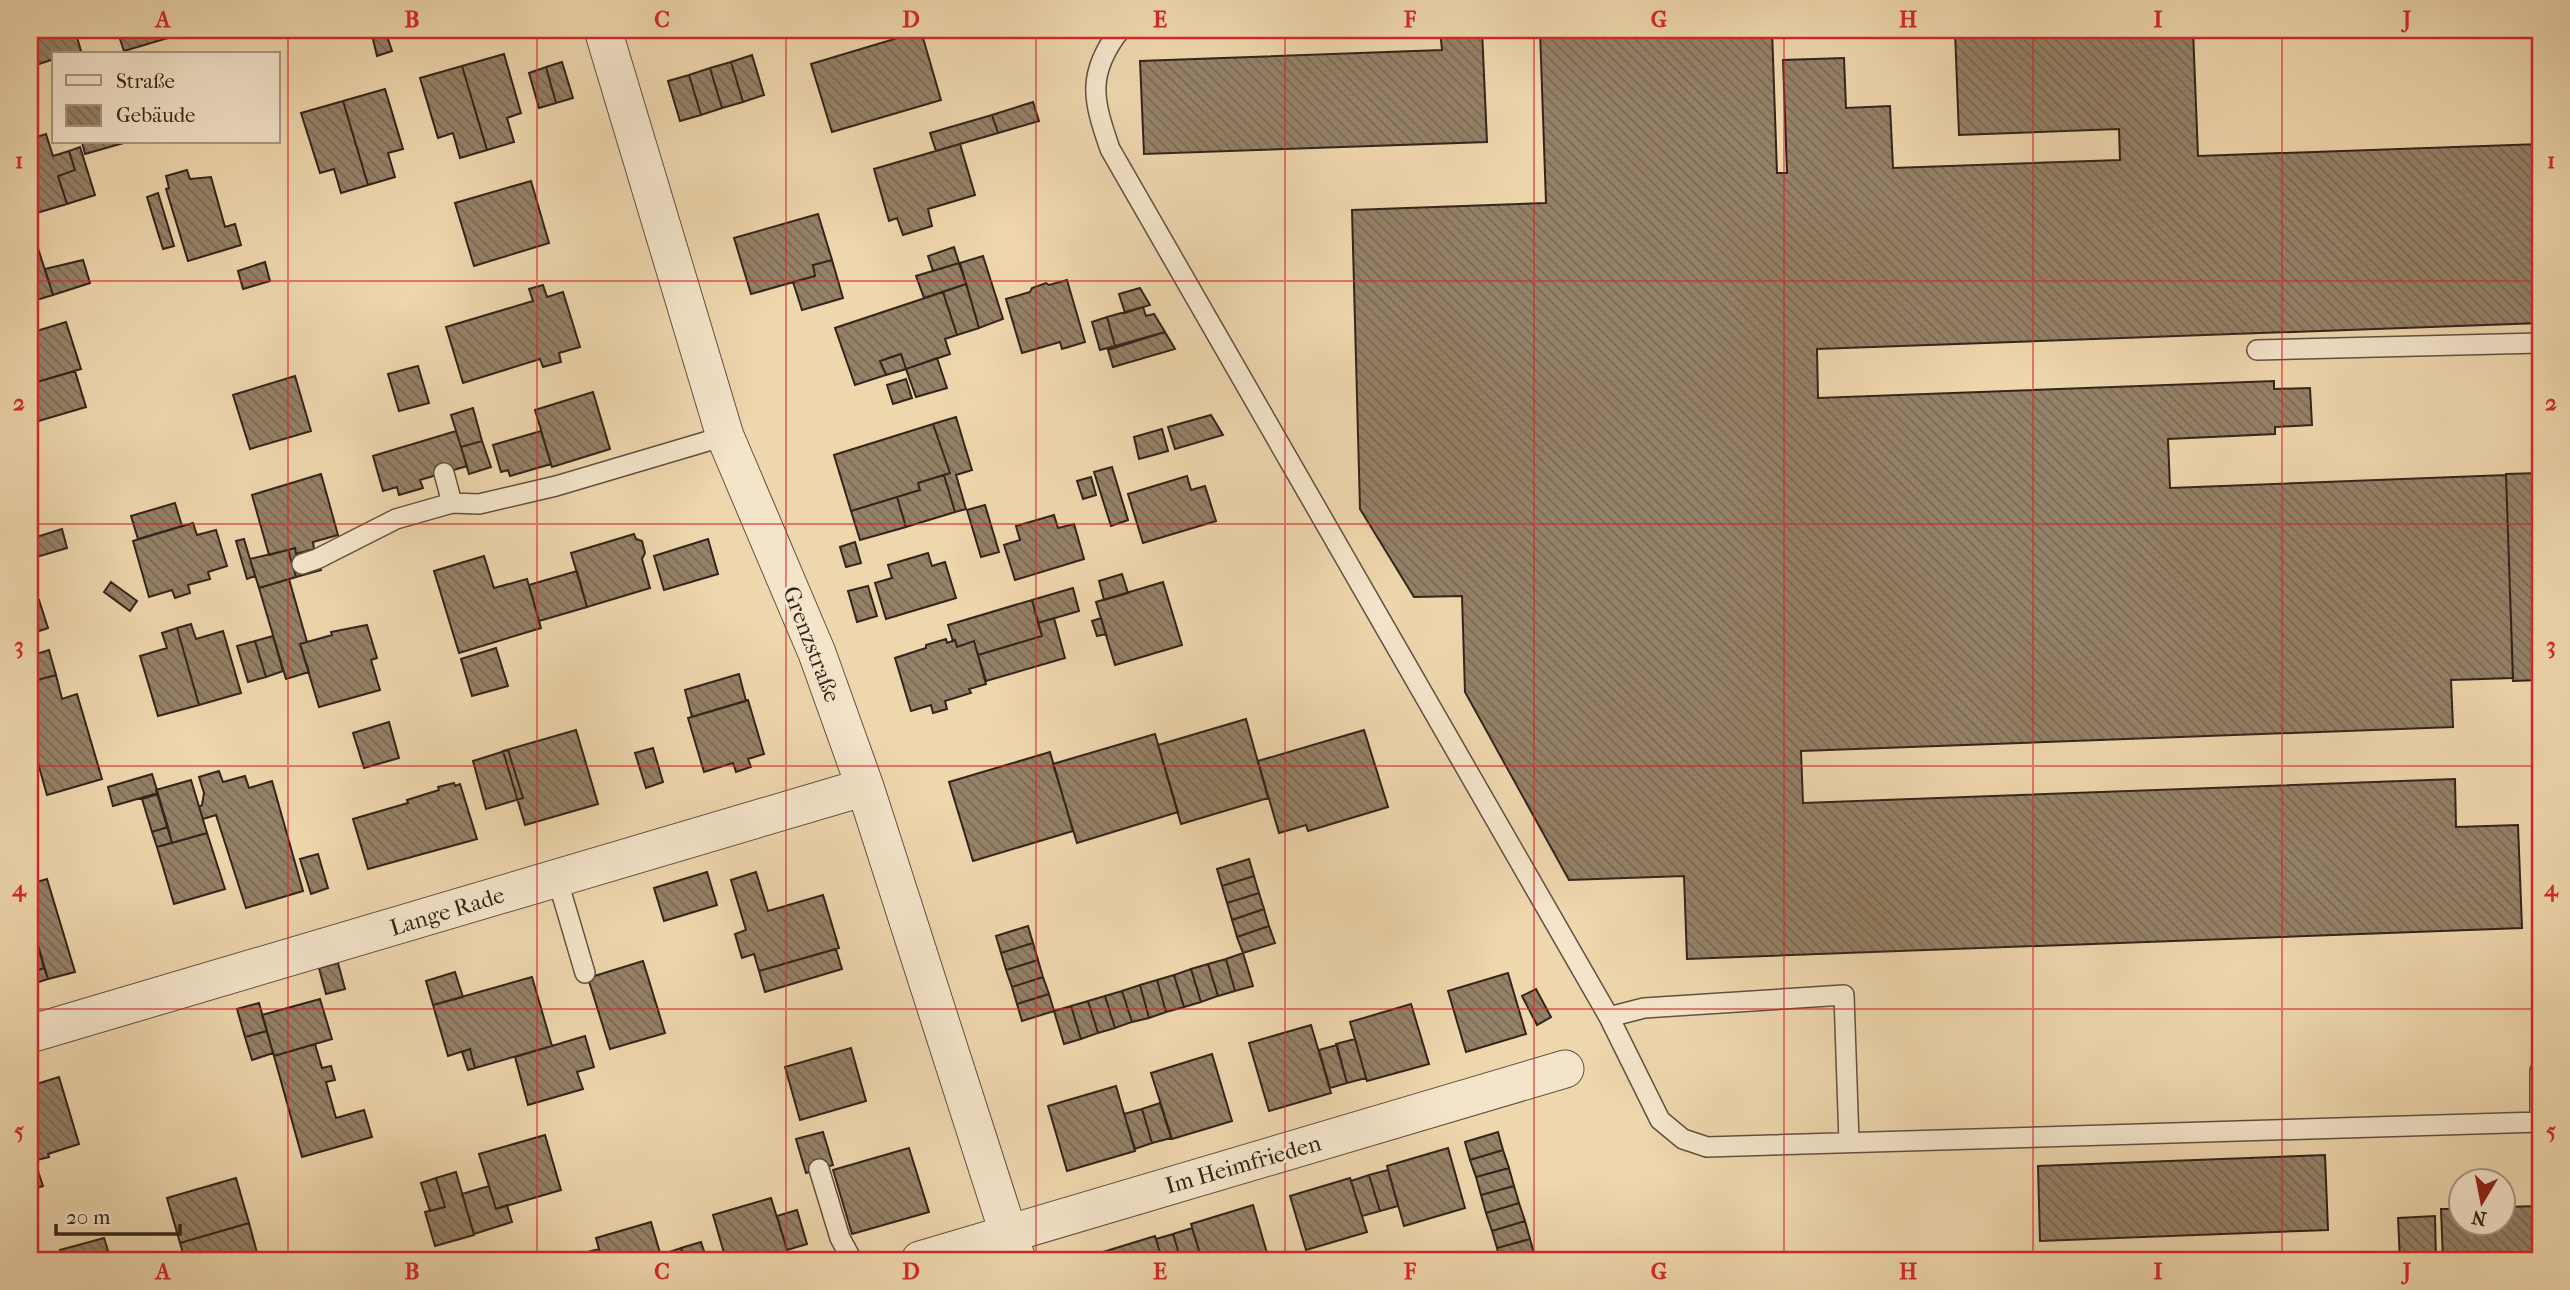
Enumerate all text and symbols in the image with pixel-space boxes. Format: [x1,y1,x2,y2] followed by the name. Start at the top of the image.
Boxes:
[154,6,172,33] text: A
[405,6,420,33] text: B
[654,6,670,33] text: C
[902,6,920,33] text: D
[1153,6,1167,33] text: E
[1403,6,1417,33] text: F
[1651,6,1667,33] text: G
[1899,6,1917,33] text: H
[2154,6,2163,33] text: I
[2401,6,2412,33] text: J
[52,52,280,144] legend
[116,69,175,93] text: Straße
[116,103,196,127] text: Gebäude
[15,147,23,174] text: 1
[2547,147,2555,174] text: 1
[13,389,25,416] text: 2
[2545,389,2557,416] text: 2
[777,582,846,706] street label: Grenzstraße
[14,632,24,659] text: 3
[2546,632,2556,659] text: 3
[11,875,27,902] text: 4
[2543,875,2559,902] text: 4
[387,881,508,942] street label: Lange Rade
[14,1117,24,1144] text: 5
[2546,1117,2556,1144] text: 5
[1162,1129,1325,1200] street label: Im Heimfrieden
[2448,1168,2518,1238] north arrow
[56,1192,180,1236] scale bar
[66,1205,111,1229] text: 20 m
[2470,1206,2488,1230] text: N
[154,1258,172,1285] text: A
[405,1258,420,1285] text: B
[654,1258,670,1285] text: C
[902,1258,920,1285] text: D
[1153,1258,1167,1285] text: E
[1403,1258,1417,1285] text: F
[1651,1258,1667,1285] text: G
[1899,1258,1917,1285] text: H
[2154,1258,2163,1285] text: I
[2401,1258,2412,1285] text: J

